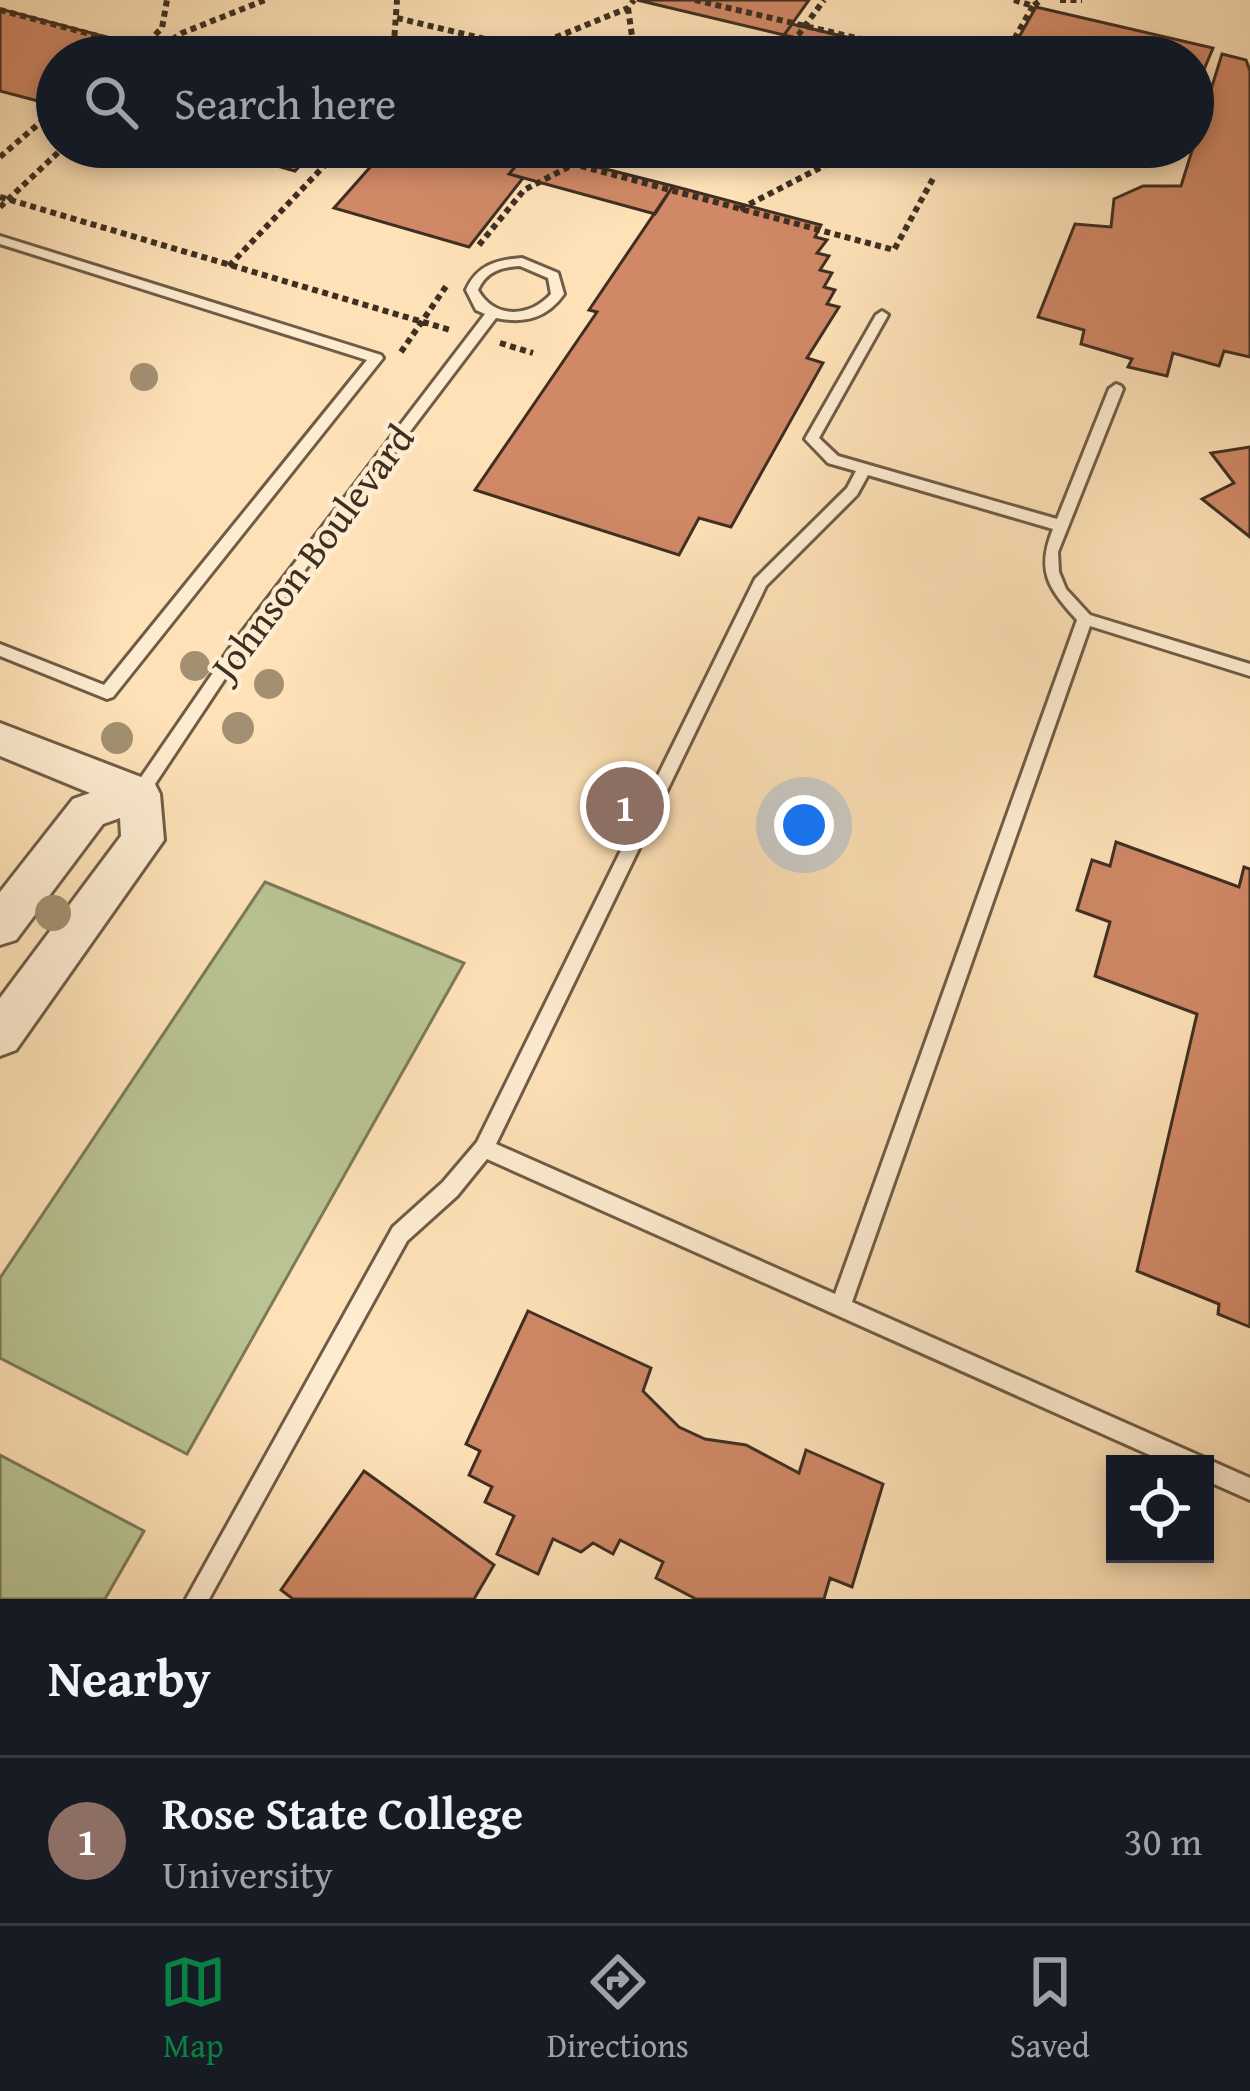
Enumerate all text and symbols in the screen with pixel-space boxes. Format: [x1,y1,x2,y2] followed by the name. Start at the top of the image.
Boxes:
[36,36,1214,168] search box
[78,69,144,135] icon: search
[174,70,396,135] text: Search here
[193,411,427,696] street label: Johnson Boulevard
[586,761,664,851] pin: 1
[774,795,834,855] your location
[1106,1455,1214,1563] map controls
[1106,1455,1214,1563] button: locate
[48,1640,211,1715] text: Nearby
[162,1780,523,1845] text: Rose State College
[77,1812,97,1869] text: 1
[1124,1812,1202,1869] text: 30 m
[162,1845,333,1902] text: University
[160,1949,226,2069] tab: Map
[547,1949,689,2069] tab: Directions
[1010,1949,1090,2069] tab: Saved

